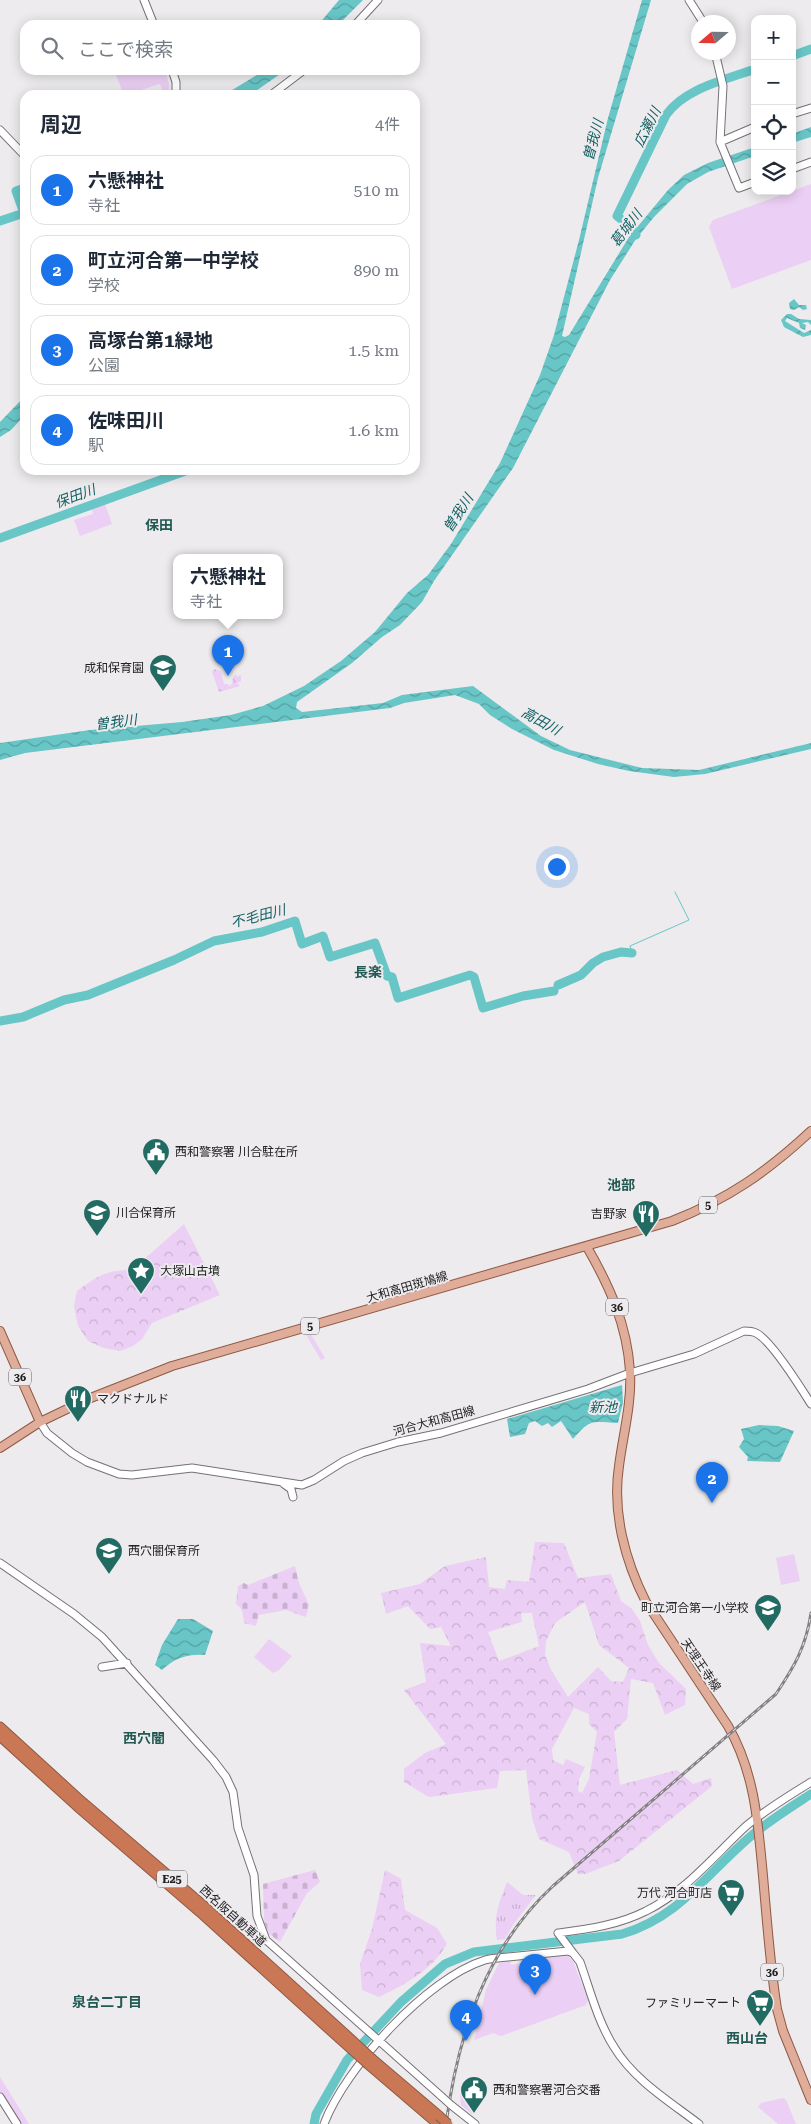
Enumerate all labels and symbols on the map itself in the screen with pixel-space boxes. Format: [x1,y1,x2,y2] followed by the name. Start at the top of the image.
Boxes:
[691,15,736,60] north arrow
[630,103,665,149] water label: 広瀬川
[580,116,607,162] water label: 曽我川
[607,205,646,250] water label: 葛城川
[53,481,99,511] water label: 保田川
[440,489,477,535] water label: 曽我川
[145,517,173,533] district label: 保田
[212,635,244,676] pin: 1
[148,653,178,692] school or university icon: 成和保育園
[84,661,144,675] place label: 成和保育園
[519,704,565,739] water label: 高田川
[94,711,140,732] water label: 曽我川
[544,854,570,880] your location
[229,901,289,931] water label: 不毛田川
[354,964,382,980] district label: 長楽
[141,1137,171,1176] public building icon: 西和警察署 川合駐在所
[175,1145,298,1159] place label: 西和警察署 川合駐在所
[607,1177,635,1193] district label: 池部
[699,1196,717,1214] road number: 5
[82,1198,112,1237] school or university icon: 川合保育所
[631,1199,661,1238] restaurant icon: 吉野家
[116,1206,176,1220] place label: 川合保育所
[591,1207,627,1221] place label: 吉野家
[126,1256,156,1295] place icon: 大塚山古墳
[160,1264,220,1278] place label: 大塚山古墳
[365,1269,449,1305] street label: 大和高田斑鳩線
[606,1298,628,1315] road number: 36
[301,1318,319,1334] road number: 5
[9,1368,31,1385] road number: 36
[63,1384,93,1423] restaurant icon: マクドナルド
[97,1392,169,1406] place label: マクドナルド
[589,1399,619,1415] water label: 新池
[392,1403,476,1439] street label: 河合大和高田線
[696,1462,728,1503] pin: 2
[94,1536,124,1575] school or university icon: 西穴闇保育所
[128,1544,200,1558] place label: 西穴闇保育所
[753,1593,783,1632] school or university icon: 町立河合第一小学校
[641,1601,749,1615] place label: 町立河合第一小学校
[678,1636,724,1694] street label: 天理王寺線
[123,1730,165,1746] district label: 西穴闇
[157,1870,187,1888] road number: E25
[716,1878,746,1917] supermarket icon: 万代 河合町店
[197,1883,269,1949] street label: 西名阪自動車道
[637,1886,712,1900] place label: 万代 河合町店
[519,1954,551,1995] pin: 3
[761,1964,783,1980] road number: 36
[745,1988,775,2027] supermarket icon: ファミリーマート
[72,1994,142,2010] district label: 泉台二丁目
[645,1996,741,2010] place label: ファミリーマート
[450,2000,482,2041] pin: 4
[726,2030,768,2046] district label: 西山台
[459,2075,489,2114] public building icon: 西和警察署河合交番
[493,2083,601,2097] place label: 西和警察署河合交番

